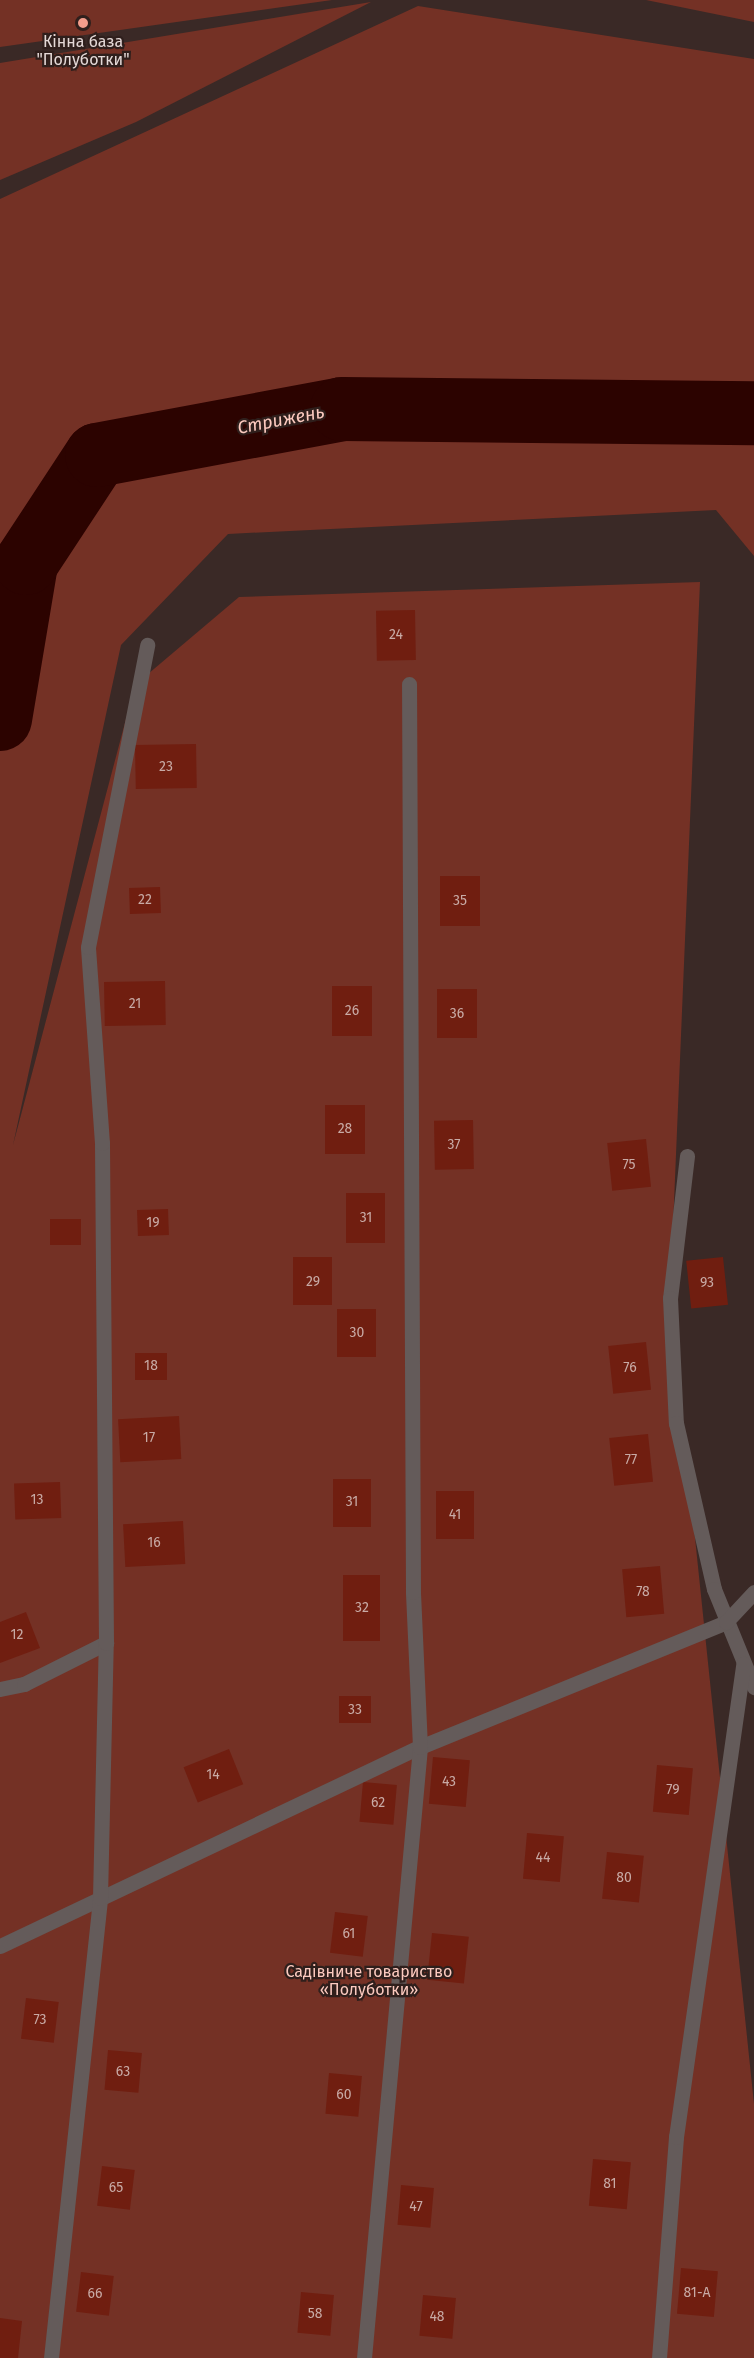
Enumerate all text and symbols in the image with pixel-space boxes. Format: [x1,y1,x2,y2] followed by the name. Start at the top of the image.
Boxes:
[76,16,90,30] marker: Кінна база "Полуботки"
[36,32,130,70] place label: Кінна база "Полуботки"
[236,401,326,439] water label: Стрижень
[389,627,403,643] house number: 24
[159,759,173,775] house number: 23
[138,892,152,908] house number: 22
[453,893,467,909] house number: 35
[129,996,141,1012] house number: 21
[345,1003,359,1019] house number: 26
[450,1006,464,1022] house number: 36
[338,1121,352,1137] house number: 28
[447,1137,461,1153] house number: 37
[622,1157,636,1173] house number: 75
[360,1210,372,1226] house number: 31
[146,1215,160,1231] house number: 19
[306,1274,320,1290] house number: 29
[700,1275,714,1291] house number: 93
[350,1325,364,1341] house number: 30
[144,1358,158,1374] house number: 18
[623,1360,637,1376] house number: 76
[143,1430,155,1446] house number: 17
[625,1452,637,1468] house number: 77
[30,1492,44,1508] house number: 13
[346,1494,358,1510] house number: 31
[449,1507,461,1523] house number: 41
[147,1535,161,1551] house number: 16
[636,1584,650,1600] house number: 78
[355,1600,369,1616] house number: 32
[11,1627,23,1643] house number: 12
[348,1702,362,1718] house number: 33
[206,1767,220,1783] house number: 14
[442,1774,456,1790] house number: 43
[666,1782,680,1798] house number: 79
[371,1795,385,1811] house number: 62
[536,1850,550,1866] house number: 44
[616,1870,632,1886] house number: 80
[343,1926,355,1942] house number: 61
[286,1962,452,2000] park label: Садівниче товариство «Полуботки»
[33,2012,47,2028] house number: 73
[116,2064,130,2080] house number: 63
[336,2087,352,2103] house number: 60
[603,2176,617,2192] house number: 81
[109,2180,123,2196] house number: 65
[409,2199,423,2215] house number: 47
[684,2285,710,2301] house number: 81-А
[88,2286,102,2302] house number: 66
[308,2306,322,2322] house number: 58
[429,2309,445,2325] house number: 48

